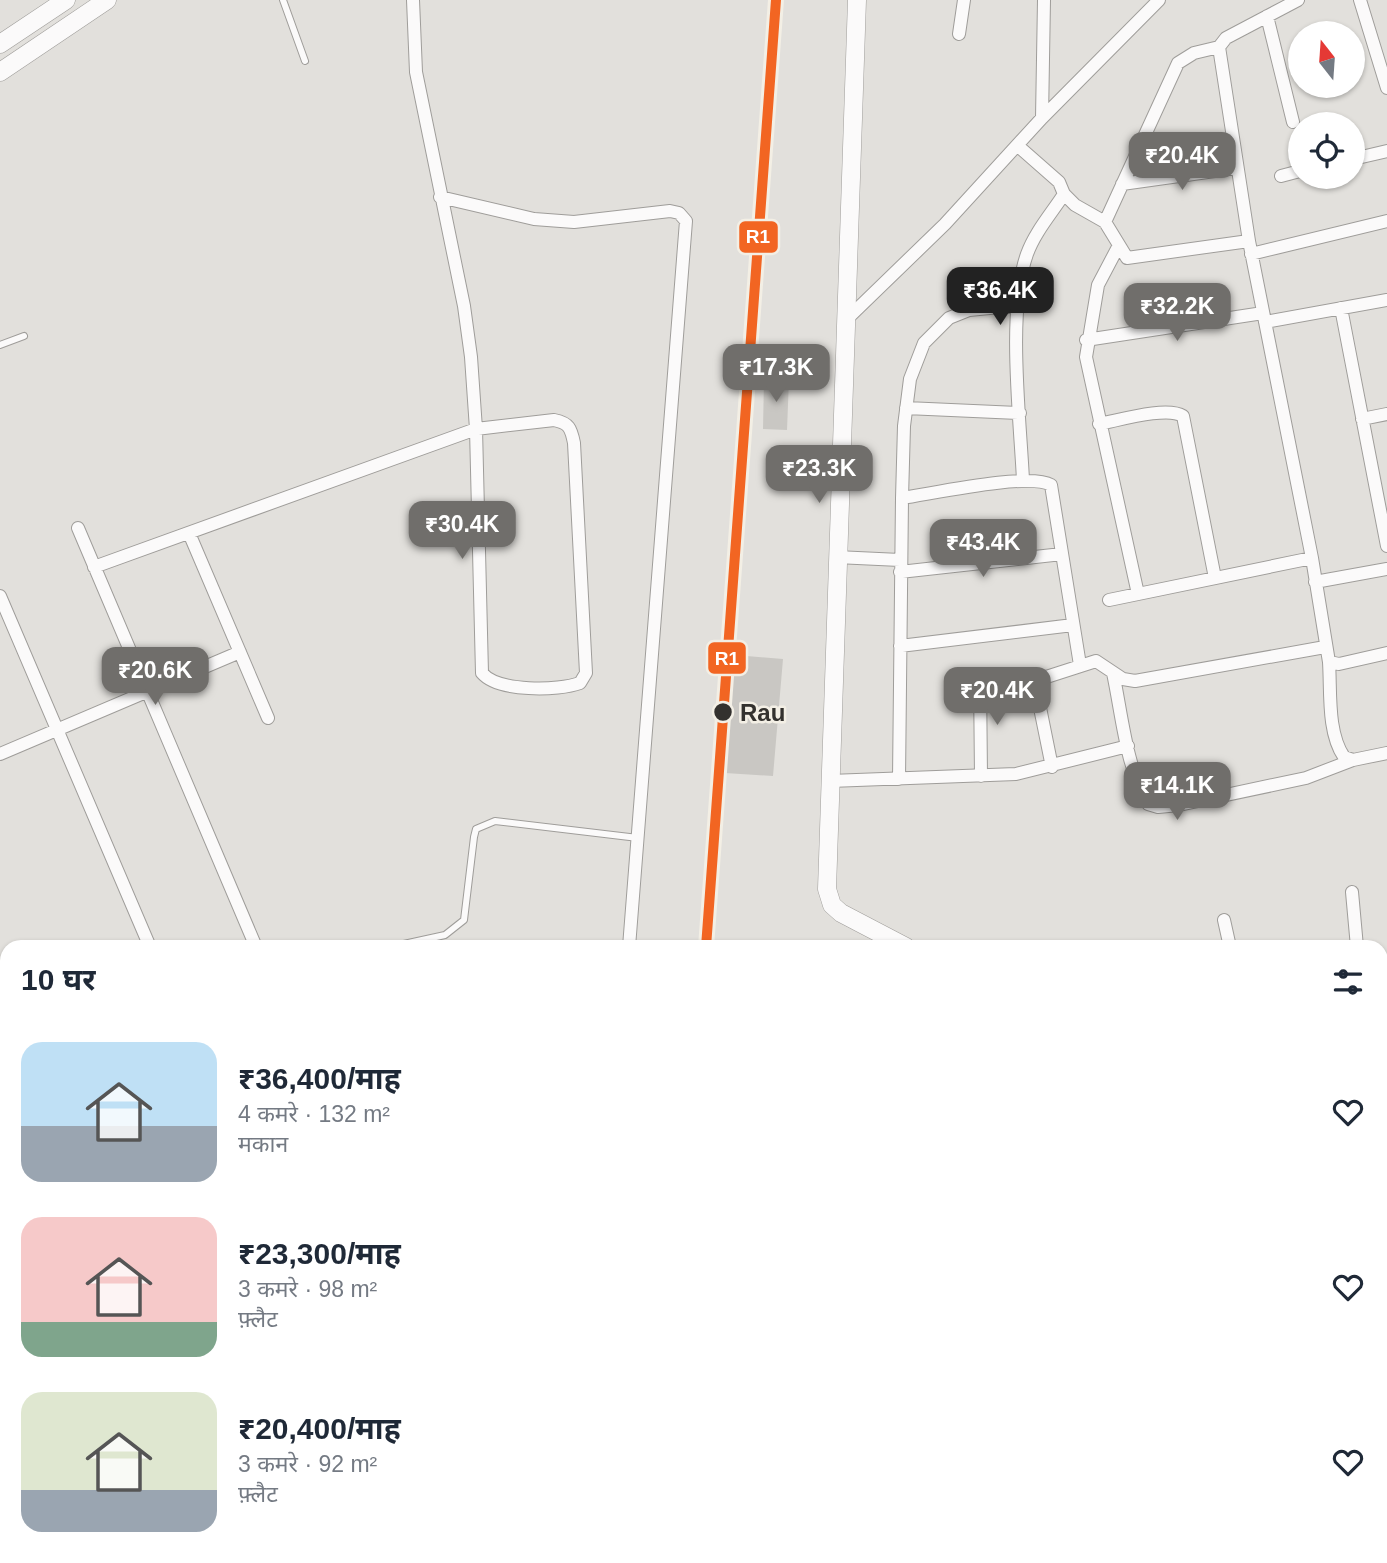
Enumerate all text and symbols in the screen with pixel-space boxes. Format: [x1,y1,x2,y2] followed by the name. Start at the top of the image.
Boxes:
[1288,21,1365,98] north arrow
[1288,21,1365,189] map controls
[1288,112,1365,189] button: locate
[1125,132,1239,192] pin: ₹20.4K
[1145,142,1219,168] text: ₹20.4K
[738,220,779,254] line badge: R1
[746,226,771,247] text: R1
[943,268,1057,327] pin: ₹36.4K
[963,277,1037,303] text: ₹36.4K
[1120,284,1234,343] pin: ₹32.2K
[1140,293,1214,319] text: ₹32.2K
[719,344,833,404] pin: ₹17.3K
[739,354,813,380] text: ₹17.3K
[762,446,876,505] pin: ₹23.3K
[782,455,856,481] text: ₹23.3K
[405,502,519,561] pin: ₹30.4K
[425,511,499,537] text: ₹30.4K
[926,520,1040,579] pin: ₹43.4K
[946,529,1020,555] text: ₹43.4K
[707,641,747,675] line badge: R1
[98,648,212,707] pin: ₹20.6K
[715,648,740,669] text: R1
[118,657,192,683] text: ₹20.6K
[940,668,1054,727] pin: ₹20.4K
[960,677,1034,703] text: ₹20.4K
[740,699,785,726] place label: Rau
[712,701,734,723] marker: Rau
[1120,762,1234,822] pin: ₹14.1K
[1140,772,1214,798] text: ₹14.1K
[21,963,95,996] text: 10 घर
[1329,963,1367,1001] icon: filters
[238,1062,401,1095] text: ₹36,400/माह
[77,1070,161,1154] icon: home
[1329,1093,1367,1131] icon: heart
[238,1101,390,1127] text: 4 कमरे · 132 m²
[238,1131,288,1157] text: मकान
[238,1237,401,1270] text: ₹23,300/माह
[77,1245,161,1329] icon: home
[1329,1268,1367,1306] icon: heart
[238,1276,377,1302] text: 3 कमरे · 98 m²
[238,1306,278,1332] text: फ़्लैट
[238,1412,401,1445] text: ₹20,400/माह
[77,1420,161,1504] icon: home
[1329,1443,1367,1481] icon: heart
[238,1451,377,1477] text: 3 कमरे · 92 m²
[238,1481,278,1507] text: फ़्लैट

